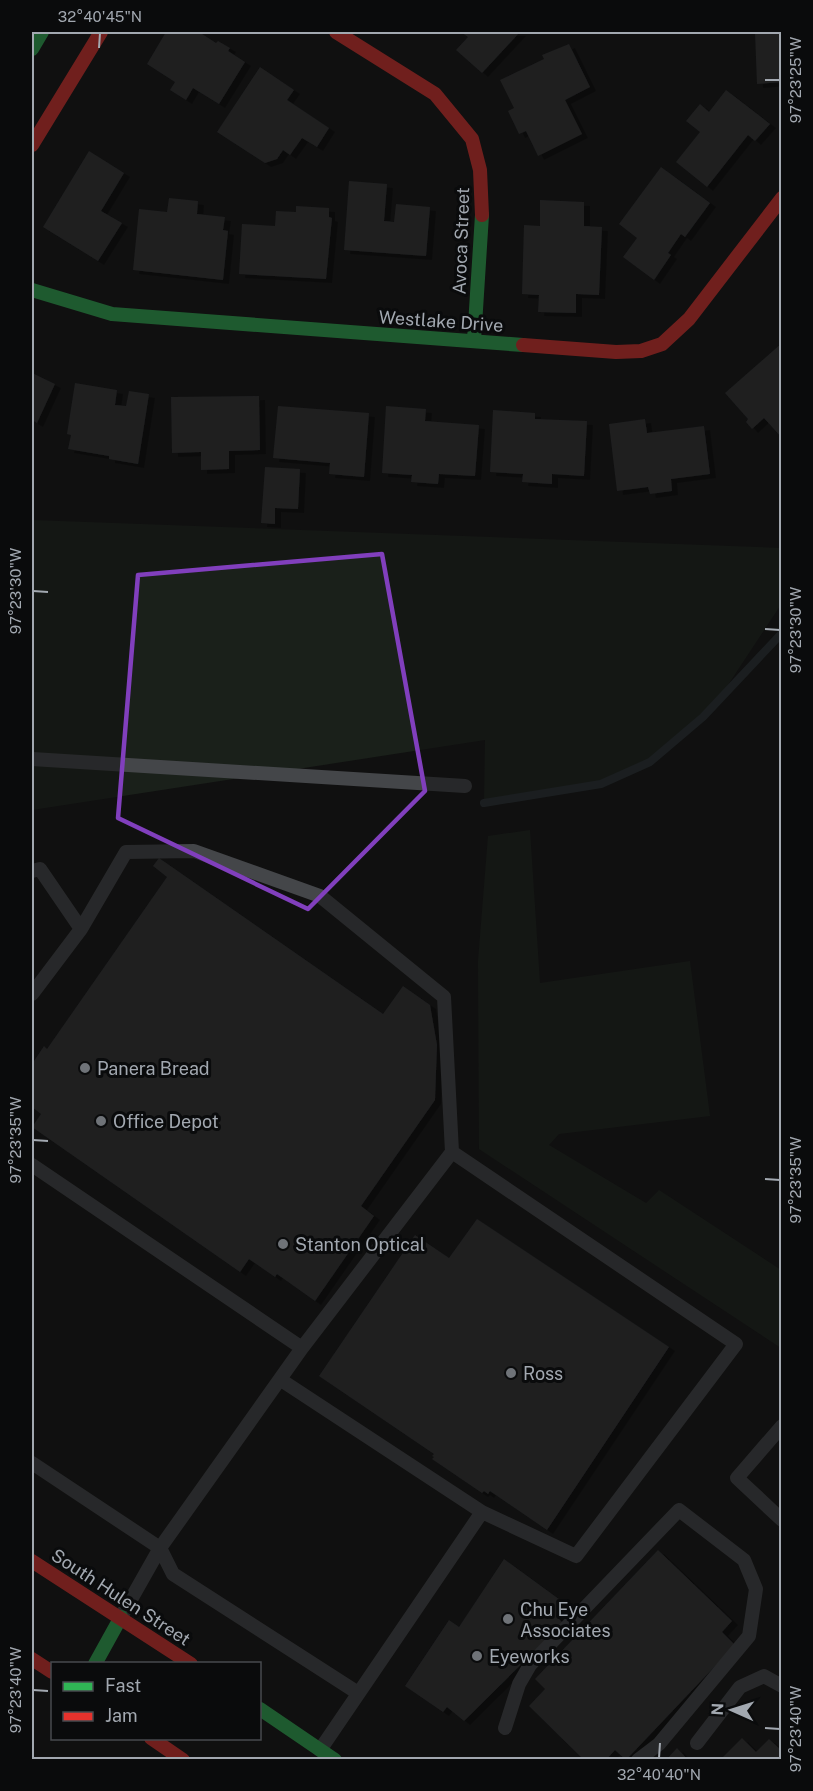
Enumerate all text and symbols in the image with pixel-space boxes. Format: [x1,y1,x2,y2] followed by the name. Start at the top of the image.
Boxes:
[58,8,142,25] text: 32°40'45"N
[787,37,804,123] text: 97°23'25"W
[449,187,473,295] street label: Avoca Street
[378,306,504,336] street label: Westlake Drive
[7,548,24,634] text: 97°23'30"W
[787,587,804,673] text: 97°23'30"W
[97,1058,210,1079] place label: Panera Bread
[78,1061,92,1075] marker: Panera Bread
[7,1097,24,1183] text: 97°23'35"W
[113,1111,219,1132] place label: Office Depot
[94,1114,108,1128] marker: Office Depot
[787,1137,804,1223] text: 97°23'35"W
[295,1234,425,1255] place label: Stanton Optical
[276,1237,290,1251] marker: Stanton Optical
[523,1363,563,1384] place label: Ross
[504,1366,518,1380] marker: Ross
[48,1544,194,1650] street label: South Hulen Street
[520,1599,611,1641] place label: Chu Eye Associates
[501,1612,515,1626] marker: Chu Eye Associates
[489,1646,570,1667] place label: Eyeworks
[7,1647,24,1733] text: 97°23'40"W
[470,1649,484,1663] marker: Eyeworks
[51,1662,261,1740] legend
[105,1675,141,1696] text: Fast
[702,1680,762,1740] north arrow
[787,1686,804,1772] text: 97°23'40"W
[708,1702,727,1716] text: N
[105,1705,138,1726] text: Jam
[617,1766,701,1783] text: 32°40'40"N

